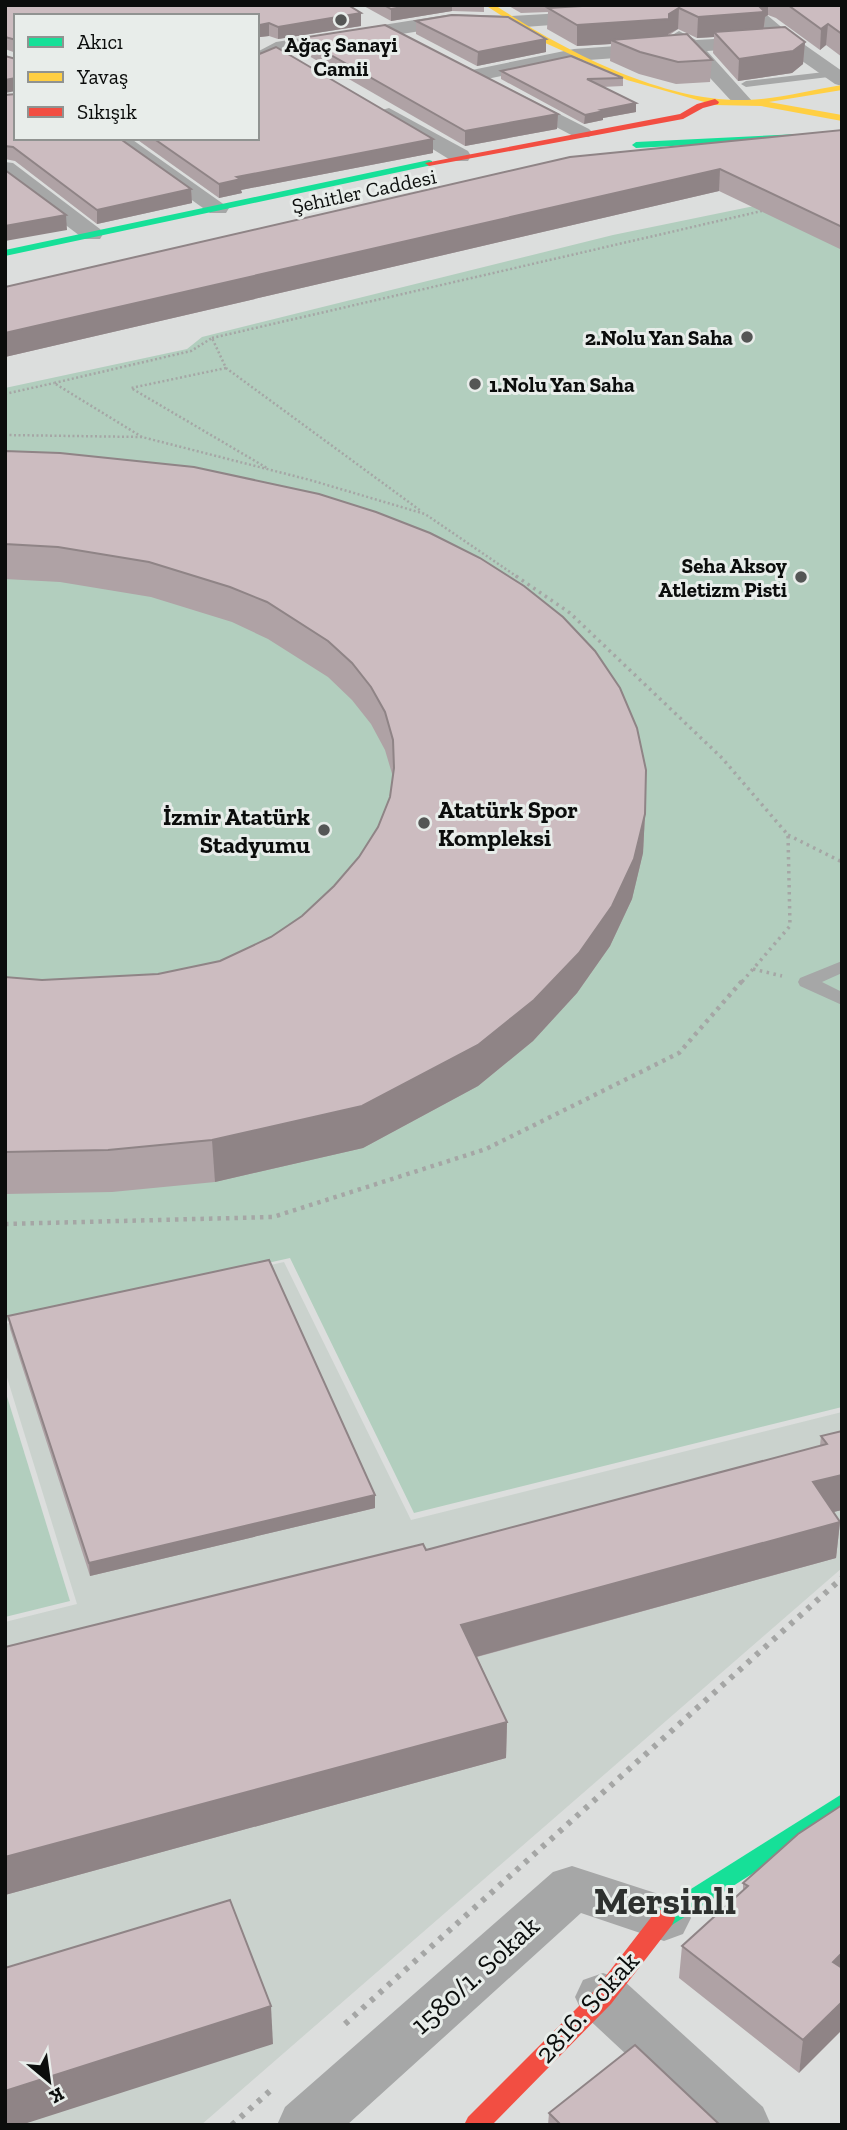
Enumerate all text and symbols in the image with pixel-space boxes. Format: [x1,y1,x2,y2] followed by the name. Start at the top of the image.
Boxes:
[333,12,349,28] marker: Ağaç Sanayi Camii
[14,14,259,140] legend
[77,29,123,54] text: Akıcı
[285,32,397,81] place label: Ağaç Sanayi Camii
[76,64,128,89] text: Yavaş
[77,99,137,124] text: Sıkışık
[290,163,439,219] street label: Şehitler Caddesi
[585,325,733,350] place label: 2.Nolu Yan Saha
[739,329,755,345] marker: 2.Nolu Yan Saha
[489,372,635,397] place label: 1.Nolu Yan Saha
[467,376,483,392] marker: 1.Nolu Yan Saha
[658,553,787,602] place label: Seha Aksoy Atletizm Pisti
[793,569,809,585] marker: Seha Aksoy Atletizm Pisti
[438,795,578,852] place label: Atatürk Spor Kompleksi
[163,802,310,859] place label: İzmir Atatürk Stadyumu
[416,815,432,831] marker: Atatürk Spor Kompleksi
[316,822,332,838] marker: İzmir Atatürk Stadyumu
[594,1878,736,1924] district label: Mersinli
[404,1909,546,2041] street label: 1580/1. Sokak
[528,1944,646,2070] street label: 2816. Sokak
[14,2046,84,2116] north arrow
[46,2082,68,2109] text: K

